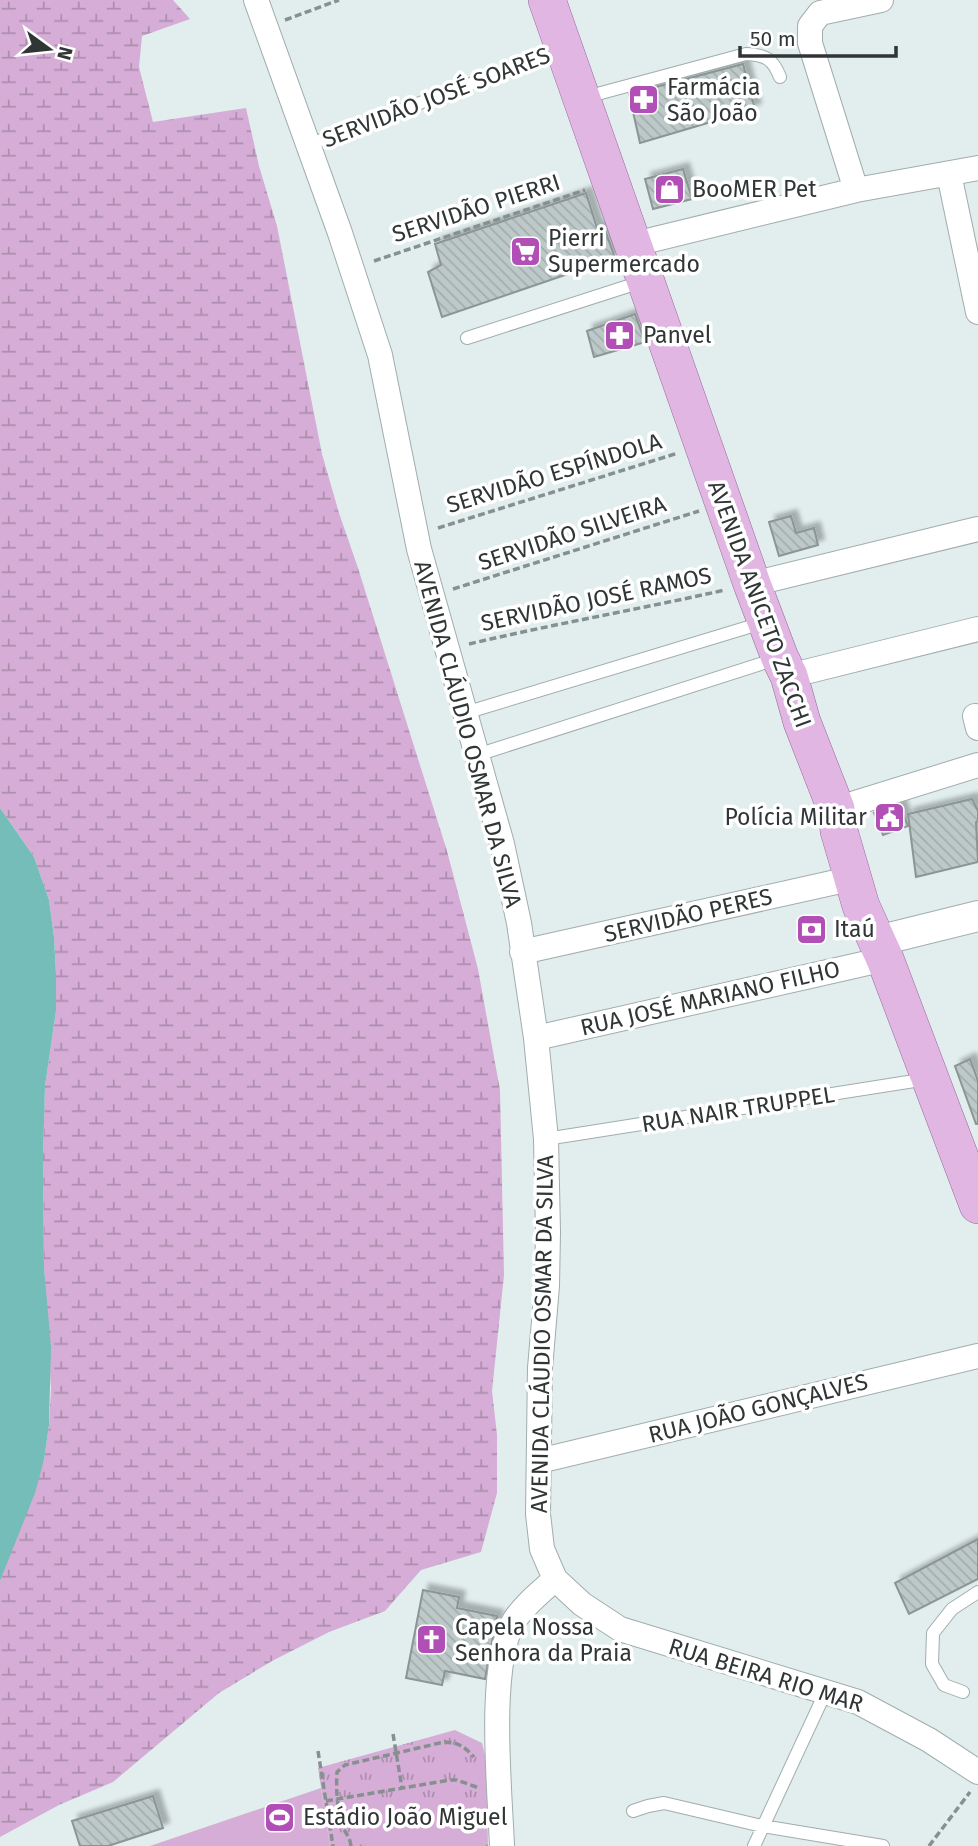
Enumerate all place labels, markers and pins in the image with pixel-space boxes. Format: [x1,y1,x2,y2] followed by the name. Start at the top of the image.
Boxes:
[667,73,761,127] place label: Farmácia São João
[627,83,661,117] pharmacy icon: Farmácia São João
[652,172,686,206] shop icon: BooMER Pet
[692,175,817,203] place label: BooMER Pet
[548,224,700,278] place label: Pierri Supermercado
[508,234,542,268] supermarket icon: Pierri Supermercado
[603,318,637,352] pharmacy icon: Panvel
[643,321,712,349] place label: Panvel
[873,800,907,834] public building icon: Polícia Militar
[724,803,867,831] place label: Polícia Militar
[794,912,828,946] bank icon: Itaú
[834,915,875,943] place label: Itaú
[455,1613,632,1667] place label: Capela Nossa Senhora da Praia
[415,1623,449,1657] church icon: Capela Nossa Senhora da Praia
[263,1800,297,1834] sports icon: Estádio João Miguel
[303,1803,508,1831] place label: Estádio João Miguel

